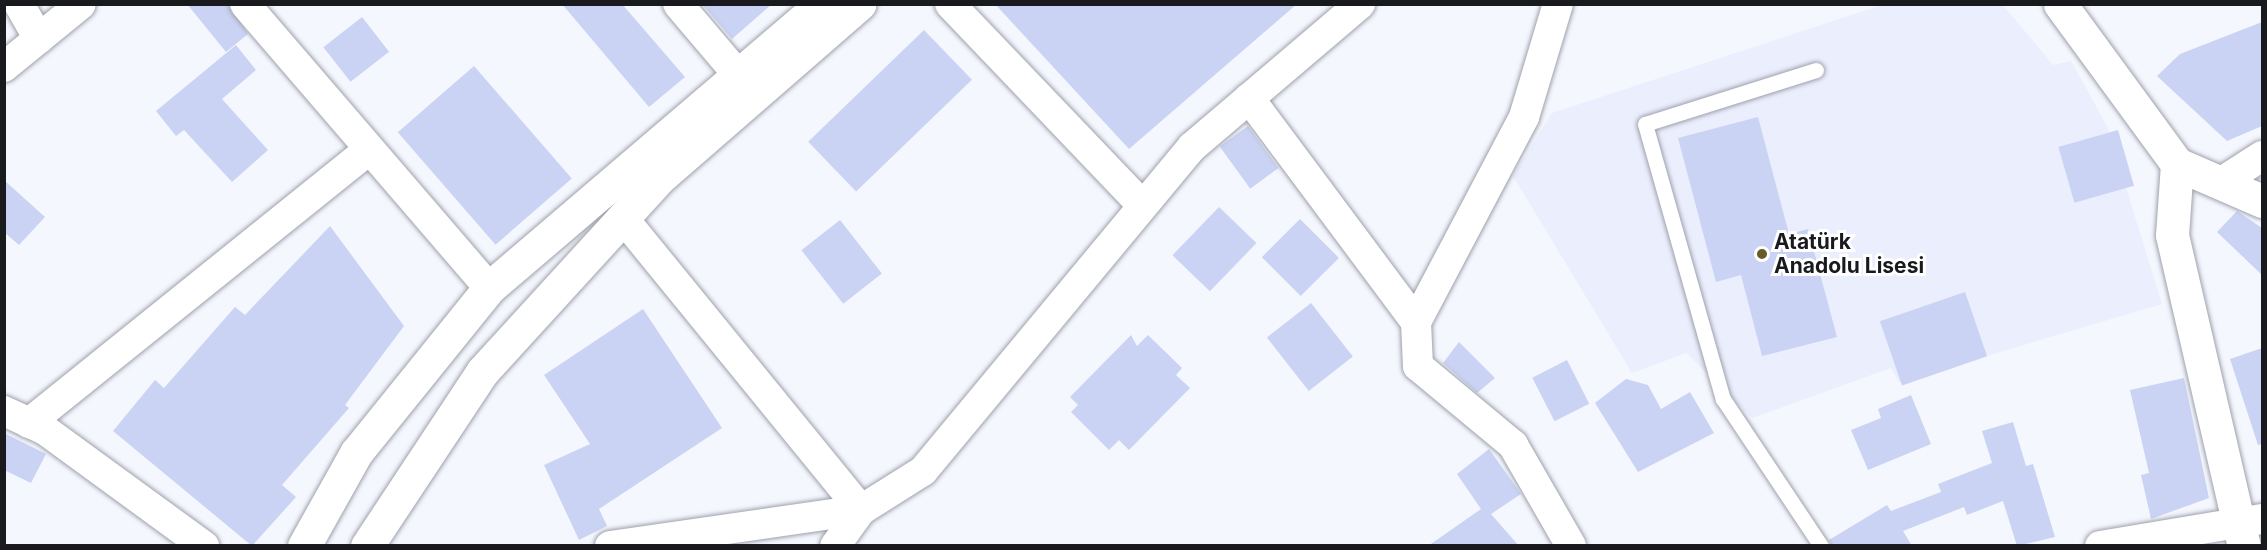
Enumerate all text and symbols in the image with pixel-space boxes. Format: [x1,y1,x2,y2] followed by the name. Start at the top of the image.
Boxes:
[1774,229,1924,279] place label: Atatürk Anadolu Lisesi
[1755,247,1769,261] marker: Atatürk Anadolu Lisesi

